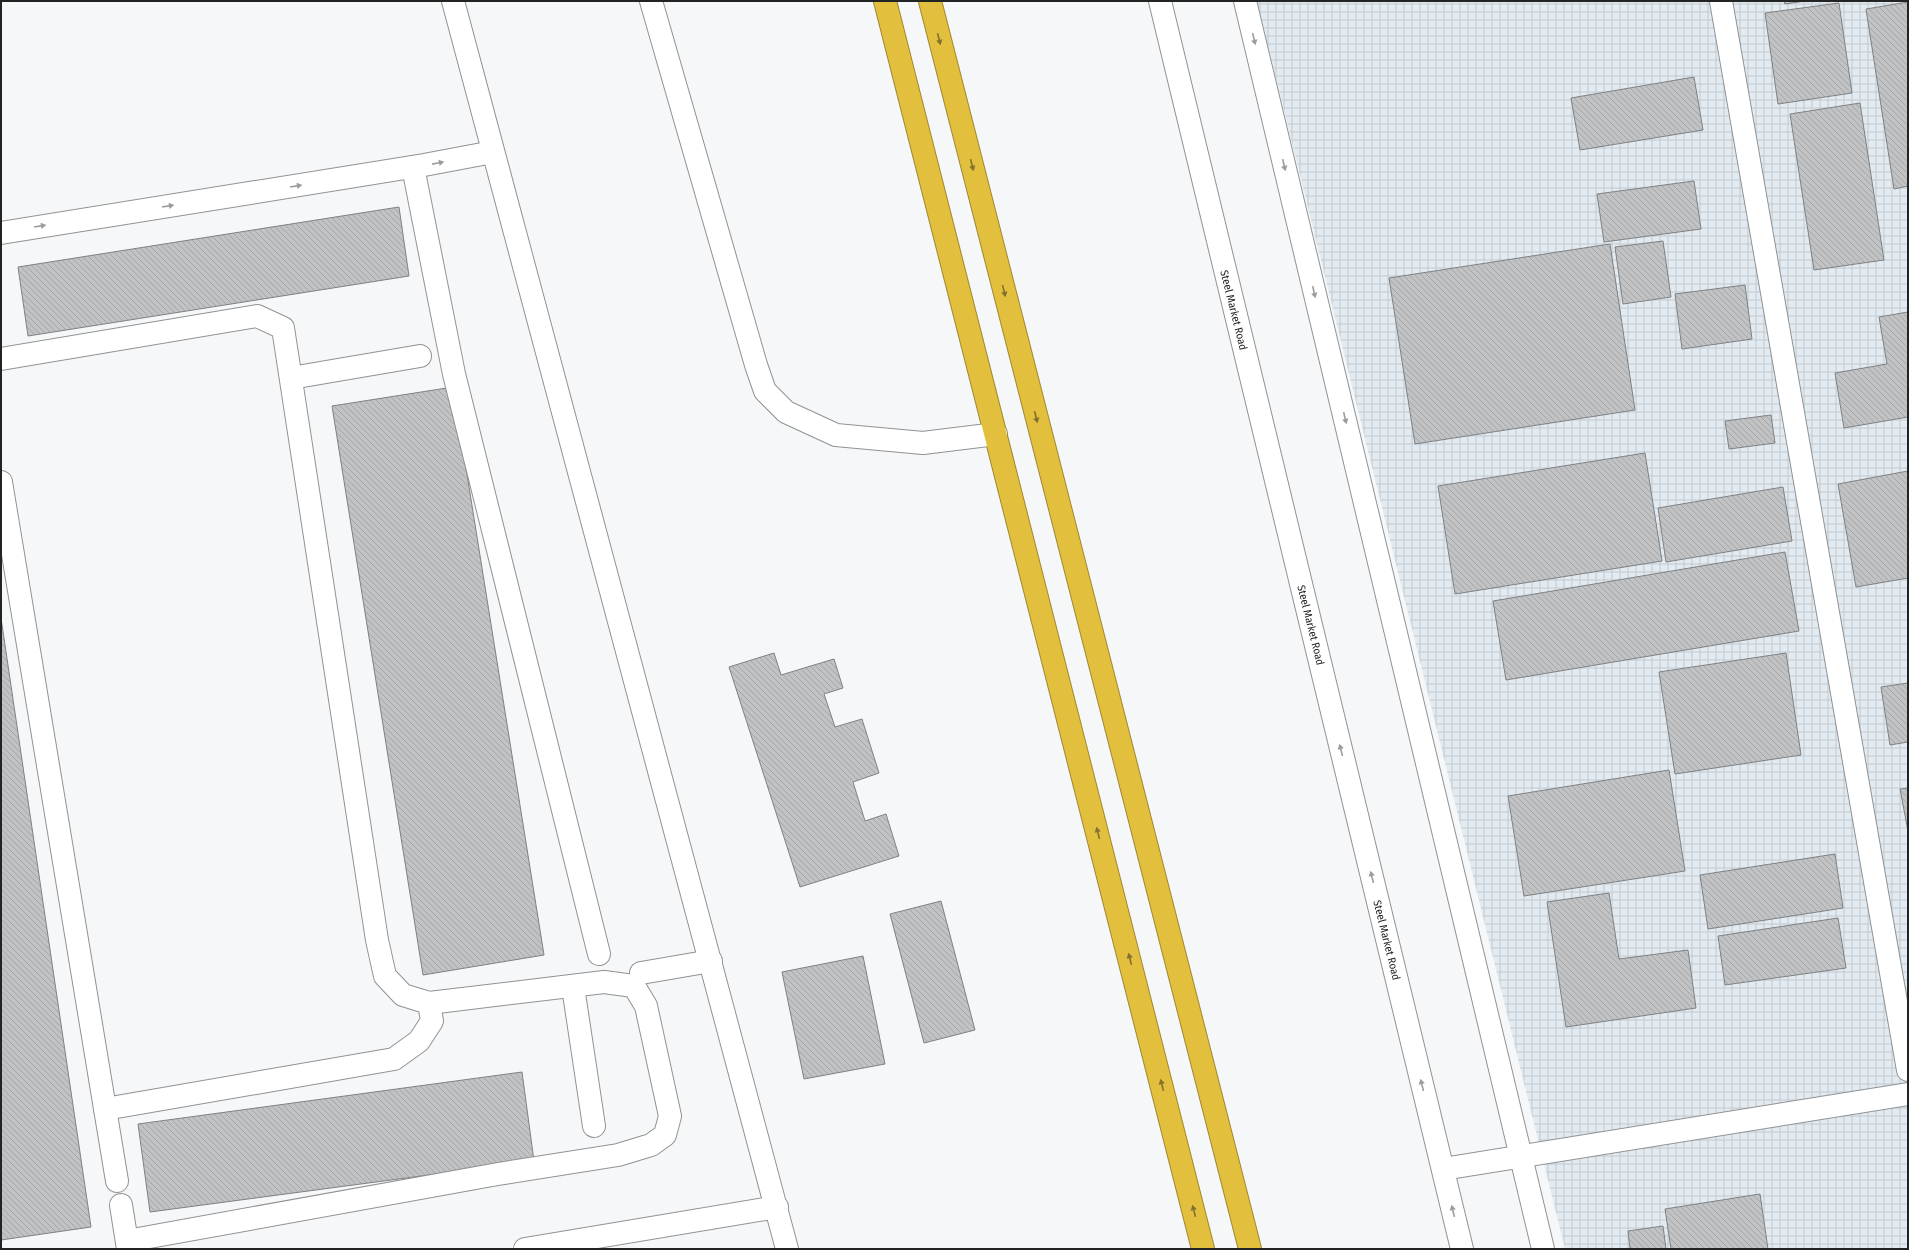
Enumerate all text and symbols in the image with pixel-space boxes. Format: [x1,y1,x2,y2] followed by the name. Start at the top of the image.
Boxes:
[936,33,942,45] one-way arrow
[1251,33,1257,45] one-way arrow
[969,158,975,171] one-way arrow
[432,159,445,165] one-way arrow
[1282,159,1288,172] one-way arrow
[290,183,302,189] one-way arrow
[162,203,174,209] one-way arrow
[33,223,46,229] one-way arrow
[1217,269,1250,351] street label: Steel Market Road
[1001,285,1007,297] one-way arrow
[1312,286,1318,298] one-way arrow
[1033,411,1039,423] one-way arrow
[1342,412,1348,424] one-way arrow
[1294,584,1327,666] street label: Steel Market Road
[1338,744,1344,757] one-way arrow
[1094,827,1100,839] one-way arrow
[1369,871,1375,883] one-way arrow
[1370,899,1403,981] street label: Steel Market Road
[1126,953,1132,965] one-way arrow
[1159,1079,1165,1091] one-way arrow
[1419,1079,1425,1091] one-way arrow
[1191,1205,1197,1217] one-way arrow
[1450,1205,1456,1217] one-way arrow

